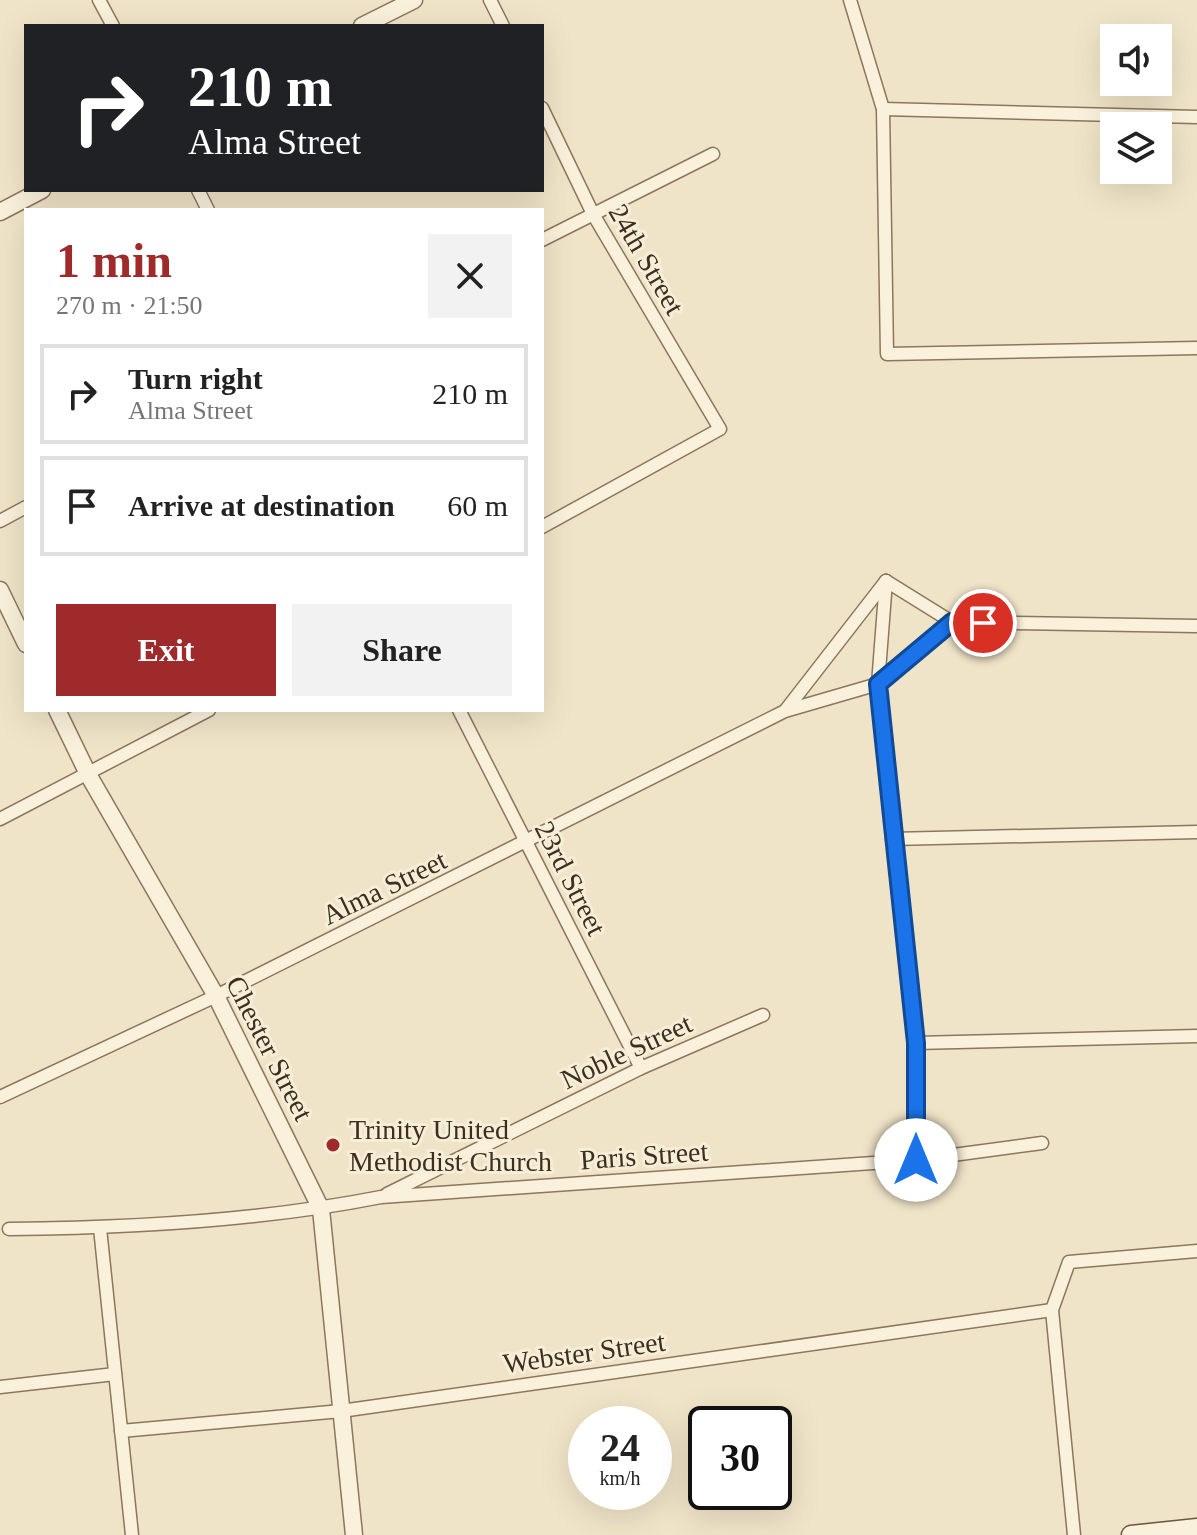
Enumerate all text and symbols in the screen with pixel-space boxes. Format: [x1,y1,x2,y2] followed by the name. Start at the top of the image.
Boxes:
[1100,24,1172,184] map controls
[1100,24,1172,96] button: sound
[56,56,160,160] icon: right
[188,56,333,118] text: 210 m
[1100,112,1172,184] button: layers
[188,122,361,162] text: Alma Street
[603,199,691,320] street label: 24th Street
[56,234,172,287] text: 1 min
[428,234,512,318] button: close
[56,291,203,320] text: 270 m · 21:50
[128,362,263,395] text: Turn right
[60,372,104,416] icon: right
[432,377,508,410] text: 210 m
[128,396,253,425] text: Alma Street
[60,484,104,528] icon: arrive
[128,489,395,522] text: Arrive at destination
[447,489,508,522] text: 60 m
[949,589,1017,657] pin
[961,601,1005,645] icon: arrive
[56,604,276,696] button: Exit
[292,604,512,696] button: Share
[529,816,613,941] street label: 23rd Street
[317,844,452,931] street label: Alma Street
[220,971,319,1126] street label: Chester Street
[556,1008,697,1095] street label: Noble Street
[349,1114,552,1177] place label: Trinity United Methodist Church
[874,1118,958,1202] position arrow
[324,1136,342,1154] marker: Trinity United Methodist Church
[579,1136,709,1175] street label: Paris Street
[501,1326,667,1379] street label: Webster Street
[688,1406,792,1510] speed limit sign: 30
[600,1425,640,1470] text: 24
[599,1467,641,1489] text: km/h

